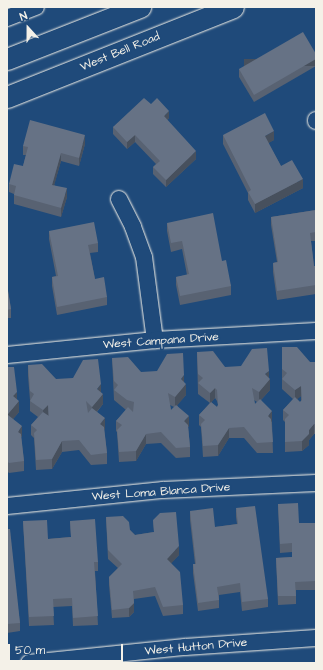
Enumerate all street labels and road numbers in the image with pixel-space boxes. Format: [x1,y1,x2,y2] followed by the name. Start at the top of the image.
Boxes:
[78,29,162,75] street label: West Bell Road
[103,330,219,352] street label: West Campana Drive
[91,480,231,504] street label: West Loma Blanca Drive
[144,635,248,659] street label: West Hutton Drive

